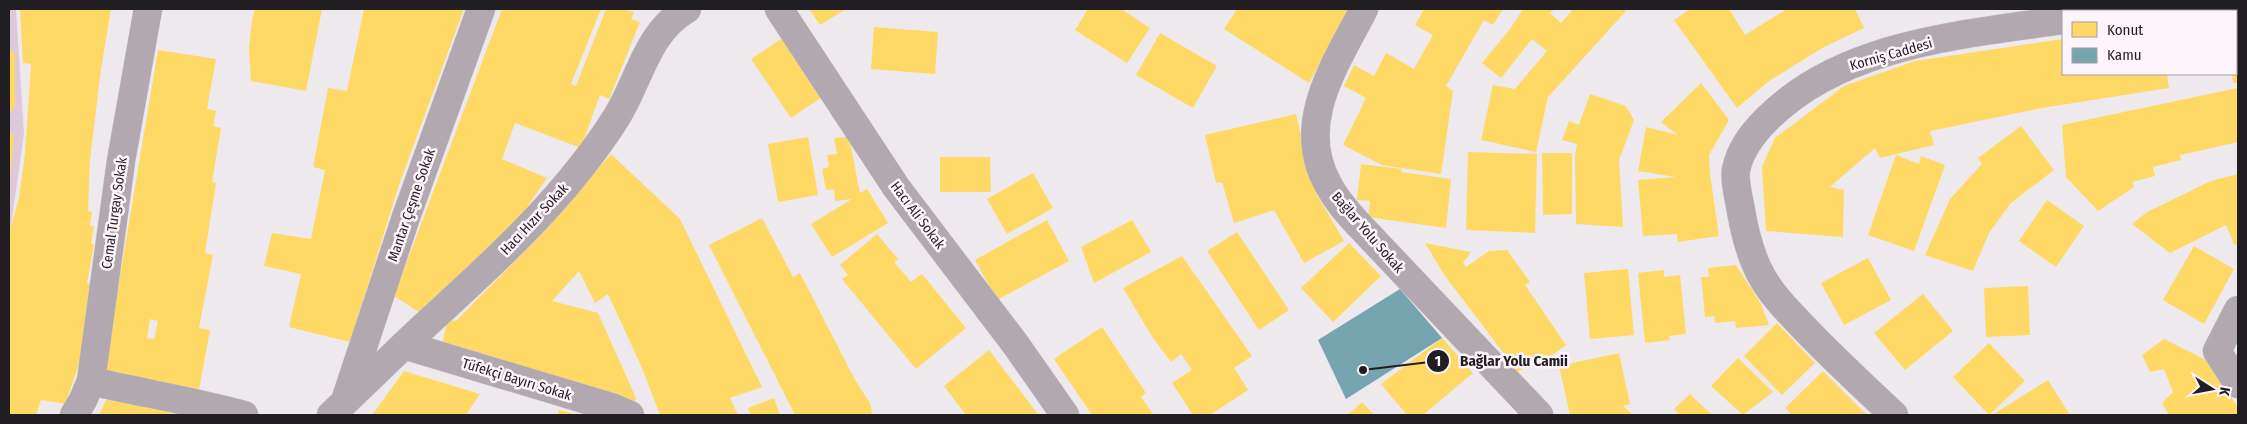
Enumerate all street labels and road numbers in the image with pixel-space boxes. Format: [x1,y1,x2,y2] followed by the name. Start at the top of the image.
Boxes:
[1848,35,1934,74] street label: Korniş Caddesi
[384,146,439,264] street label: Mantar Çeşme Sokak
[98,156,131,270] street label: Cemal Turgay Sokak
[887,178,949,253] street label: Hacı Ali Sokak
[497,180,572,259] street label: Hacı Hızır Sokak
[1328,188,1408,277] street label: Bağlar Yolu Sokak
[460,355,574,404] street label: Tüfekçi Bayırı Sokak

